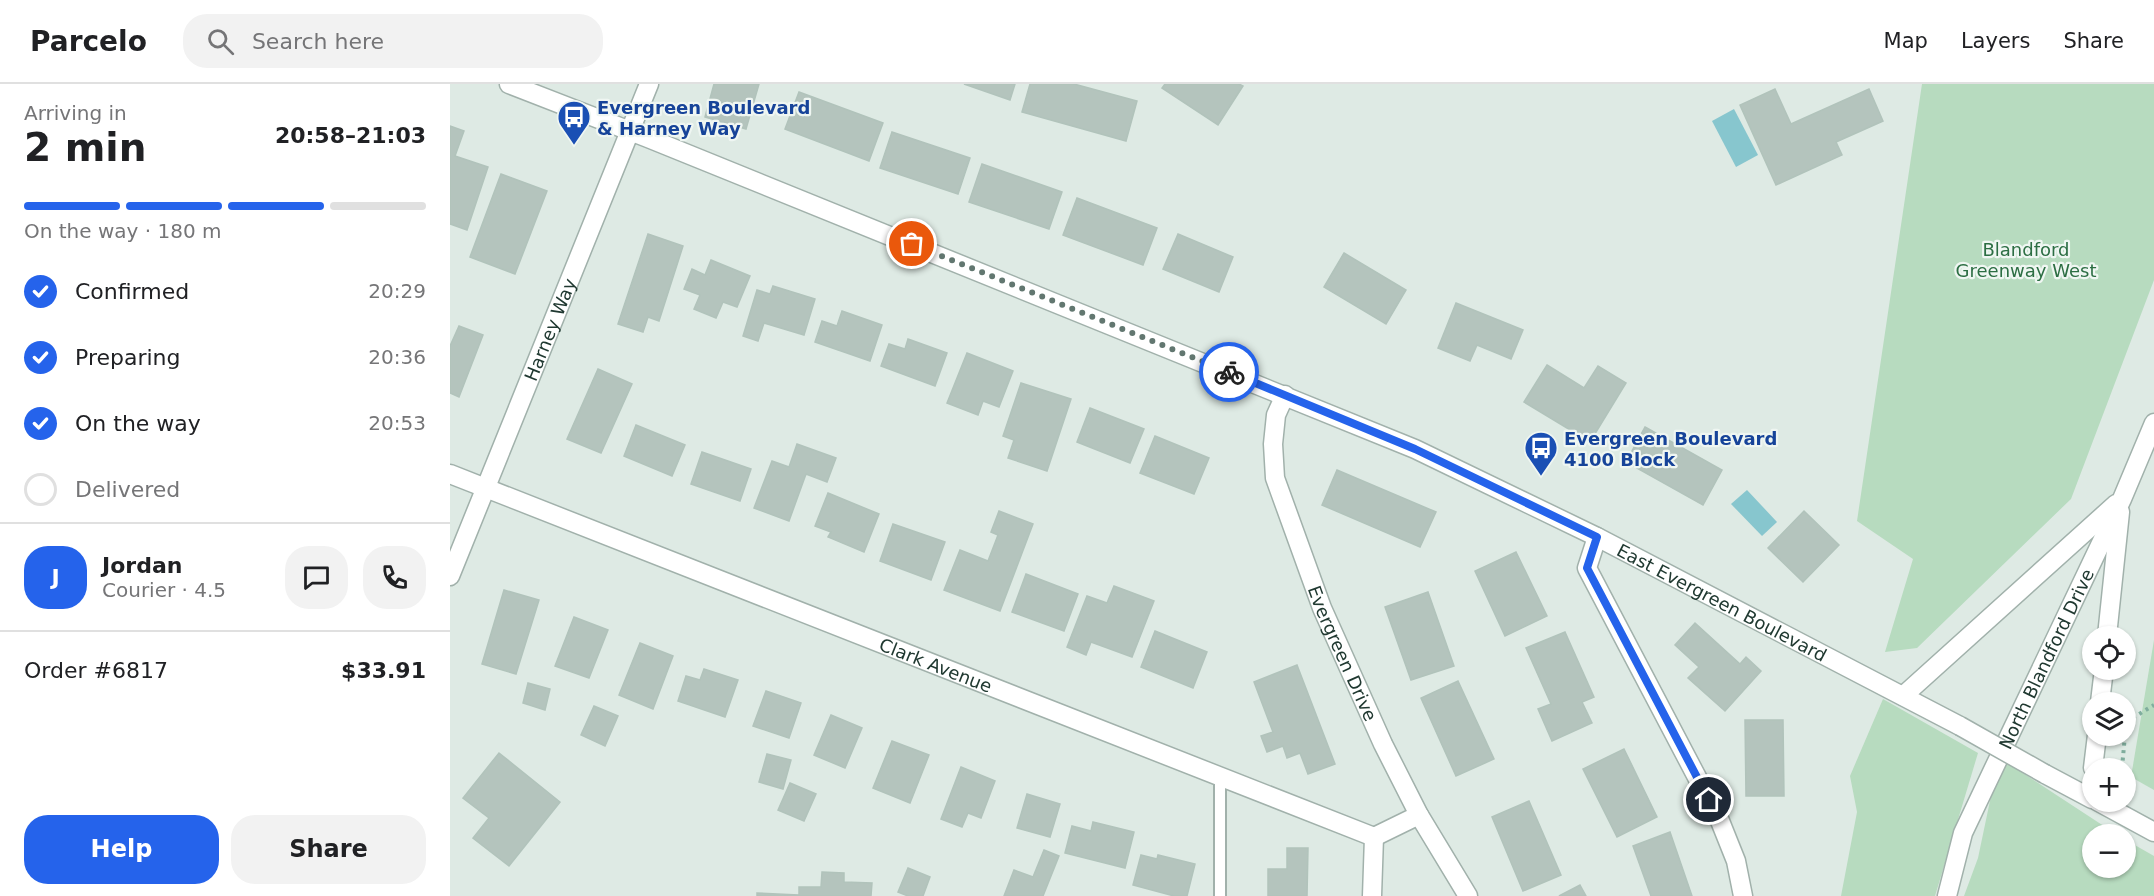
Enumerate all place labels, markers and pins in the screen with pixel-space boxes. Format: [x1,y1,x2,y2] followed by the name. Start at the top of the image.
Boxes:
[597,97,810,139] place label: Evergreen Boulevard & Harney Way
[556,99,592,146] bus stop icon: Evergreen Boulevard & Harney Way
[886,218,937,269] pin
[1564,428,1777,470] place label: Evergreen Boulevard 4100 Block
[1523,430,1559,477] bus stop icon: Evergreen Boulevard 4100 Block
[1683,774,1734,825] pin

